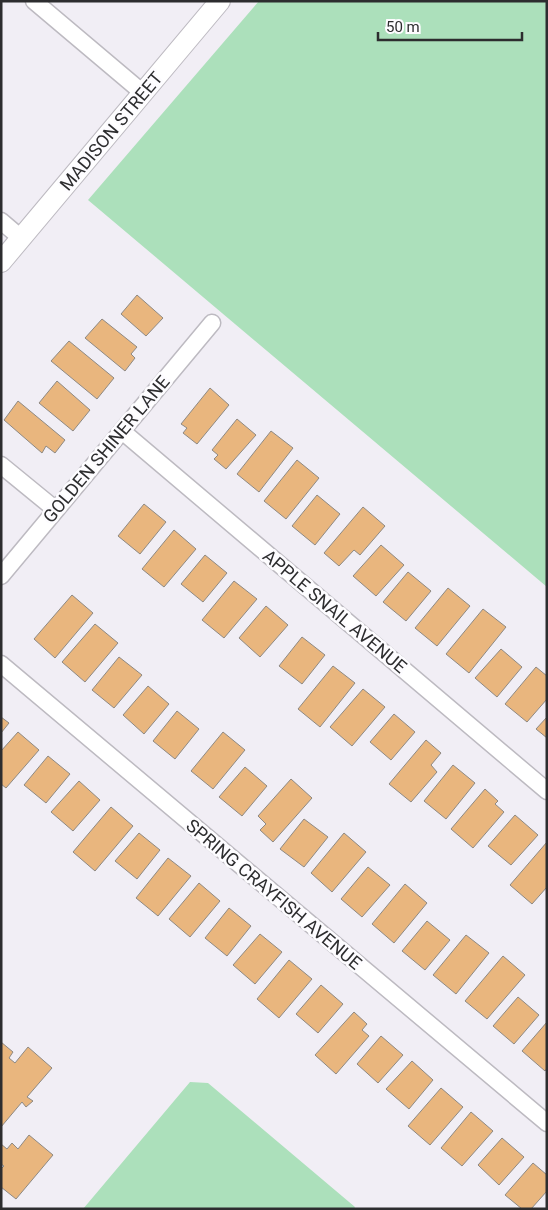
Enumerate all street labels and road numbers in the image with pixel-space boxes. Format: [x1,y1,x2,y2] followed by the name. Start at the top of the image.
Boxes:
[55,67,167,195] street label: MADISON STREET
[38,371,174,527] street label: GOLDEN SHINER LANE
[259,545,411,677] street label: APPLE SNAIL AVENUE
[182,814,366,974] street label: SPRING CRAYFISH AVENUE

